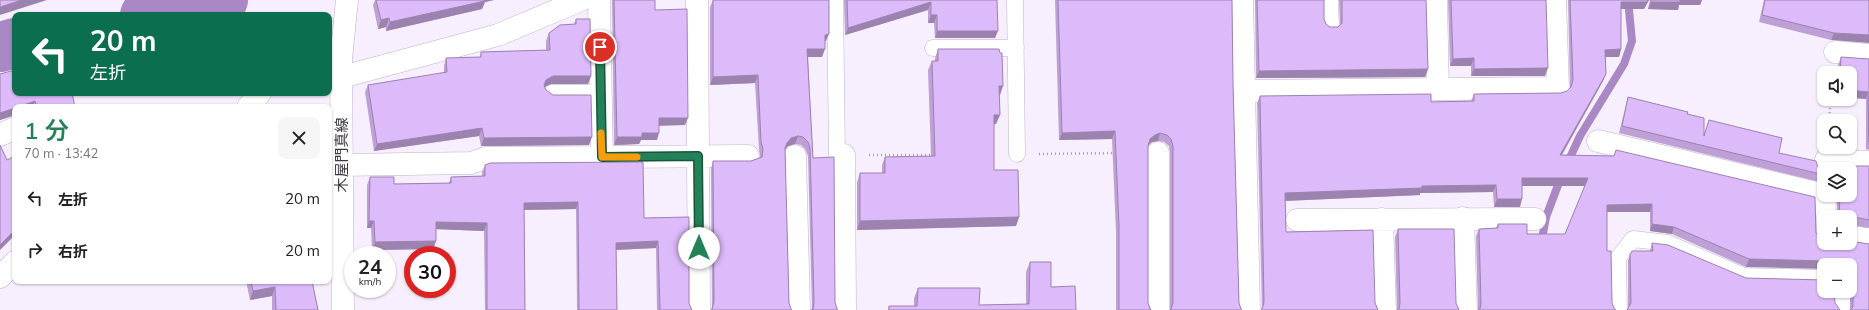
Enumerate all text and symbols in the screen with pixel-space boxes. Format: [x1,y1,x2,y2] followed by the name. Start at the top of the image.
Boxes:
[90,23,156,58] text: 20 m
[24,28,76,80] icon: left
[583,30,617,64] pin
[589,36,611,58] icon: arrive
[90,61,126,84] text: 左折
[1817,66,1857,298] map controls
[1817,66,1857,106] button: sound
[1817,114,1857,154] button: search
[24,115,69,145] text: 1 分
[278,117,320,159] button: close
[332,117,351,193] street label: 木屋門真線
[24,145,98,161] text: 70 m · 13:42
[1817,162,1857,202] button: layers
[24,187,46,209] icon: left
[285,189,320,208] text: 20 m
[58,190,88,209] text: 左折
[1817,210,1857,250] button: +
[678,227,720,269] position arrow
[24,239,46,261] icon: right
[285,241,320,260] text: 20 m
[58,242,88,261] text: 右折
[404,246,456,298] speed limit sign: 30
[358,254,382,279] text: 24
[1817,258,1857,298] button: −
[359,275,381,288] text: km/h

